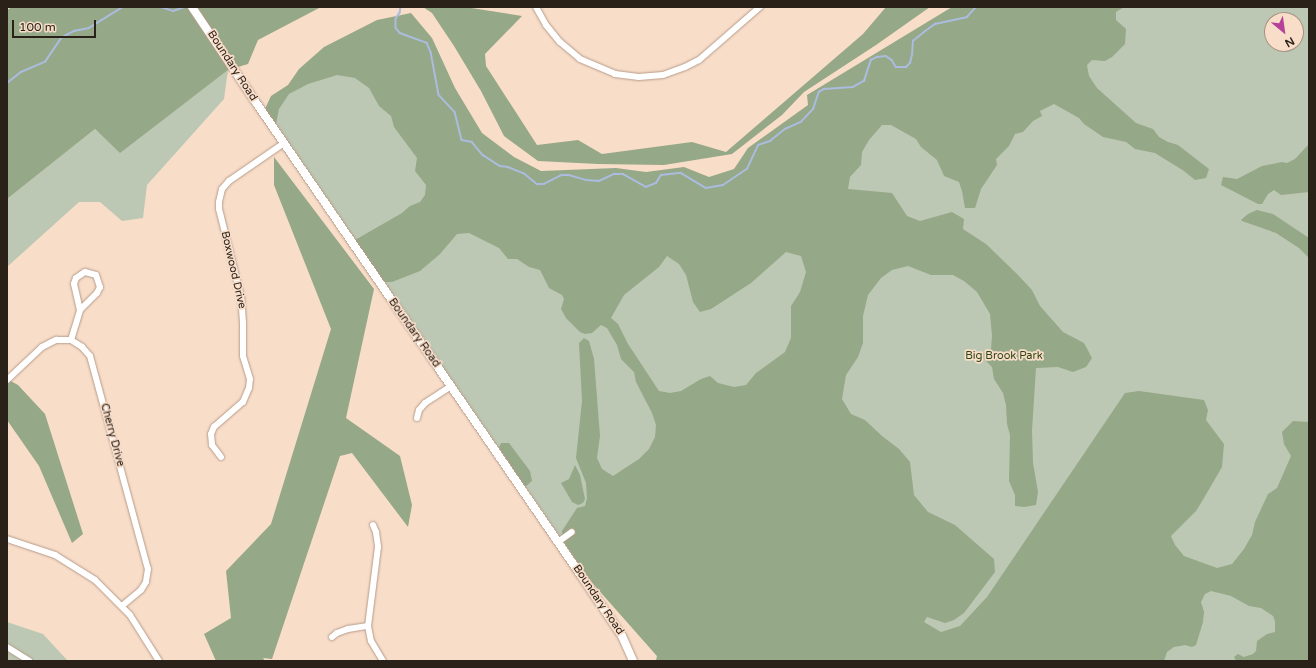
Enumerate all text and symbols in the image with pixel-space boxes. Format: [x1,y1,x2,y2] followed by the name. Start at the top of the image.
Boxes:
[14,12,98,38] scale bar
[1264,12,1304,52] north arrow
[19,20,56,34] text: 100 m
[204,28,260,104] street label: Boundary Road
[1283,34,1297,50] text: N
[218,230,248,310] street label: Boxwood Drive
[385,296,443,370] street label: Boundary Road
[965,349,1043,363] park label: Big Brook Park
[97,402,127,468] street label: Cherry Drive
[570,563,626,637] street label: Boundary Road

